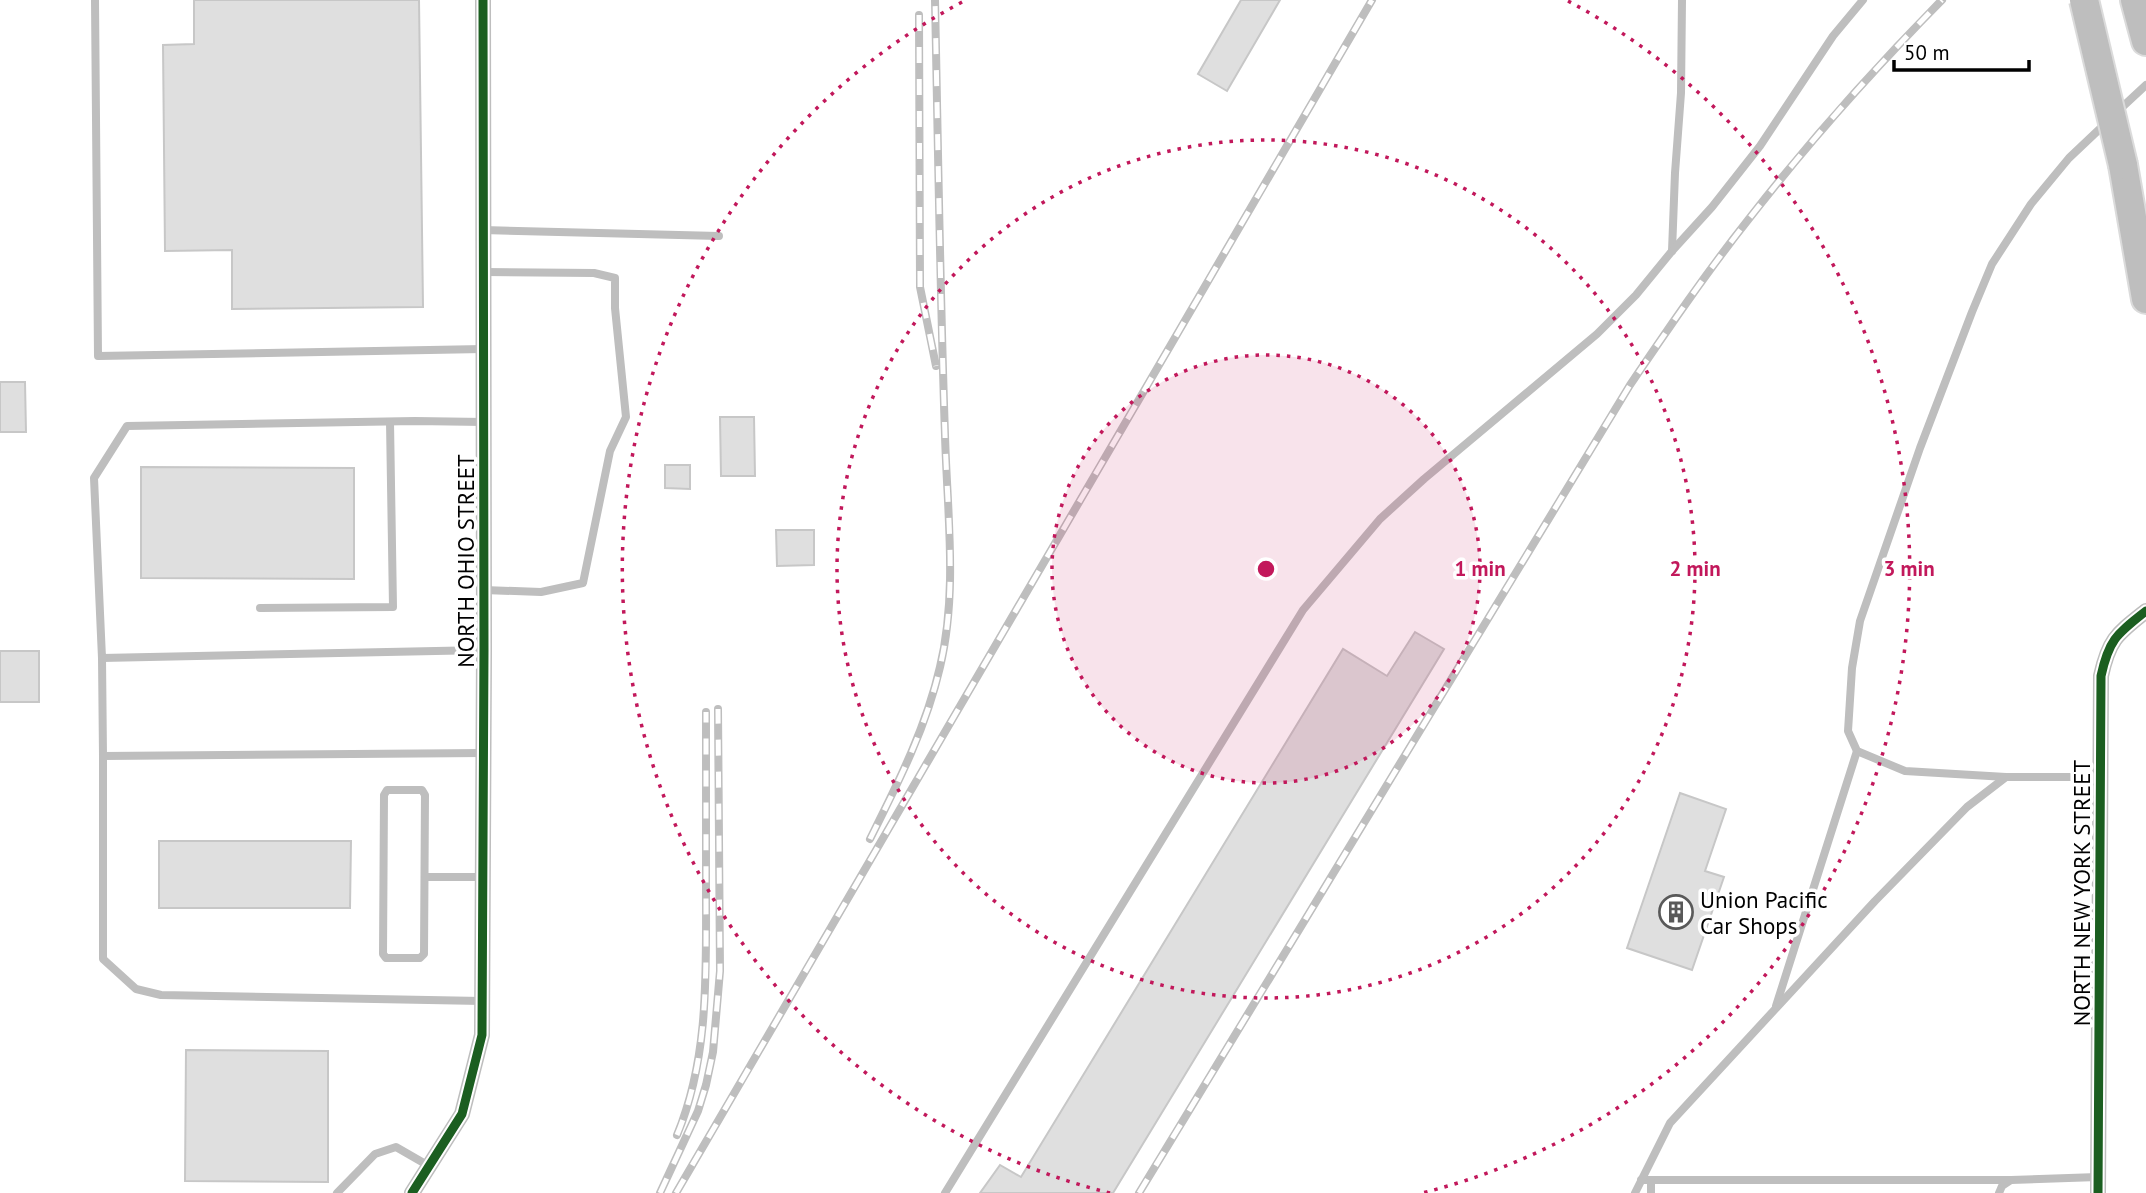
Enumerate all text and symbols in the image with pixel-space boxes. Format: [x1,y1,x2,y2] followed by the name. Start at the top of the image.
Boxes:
[1894,28,2029,72] scale bar
[1904,39,1950,66] text: 50 m
[451,454,480,668] street label: NORTH OHIO STREET
[1454,555,1506,582] text: 1 min
[1669,555,1721,582] text: 2 min
[1883,555,1935,582] text: 3 min
[1254,557,1278,581] centre of rings
[2067,760,2096,1026] street label: NORTH NEW YORK STREET
[1700,885,1828,940] place label: Union Pacific Car Shops
[1657,893,1695,931] building icon: Union Pacific Car Shops

